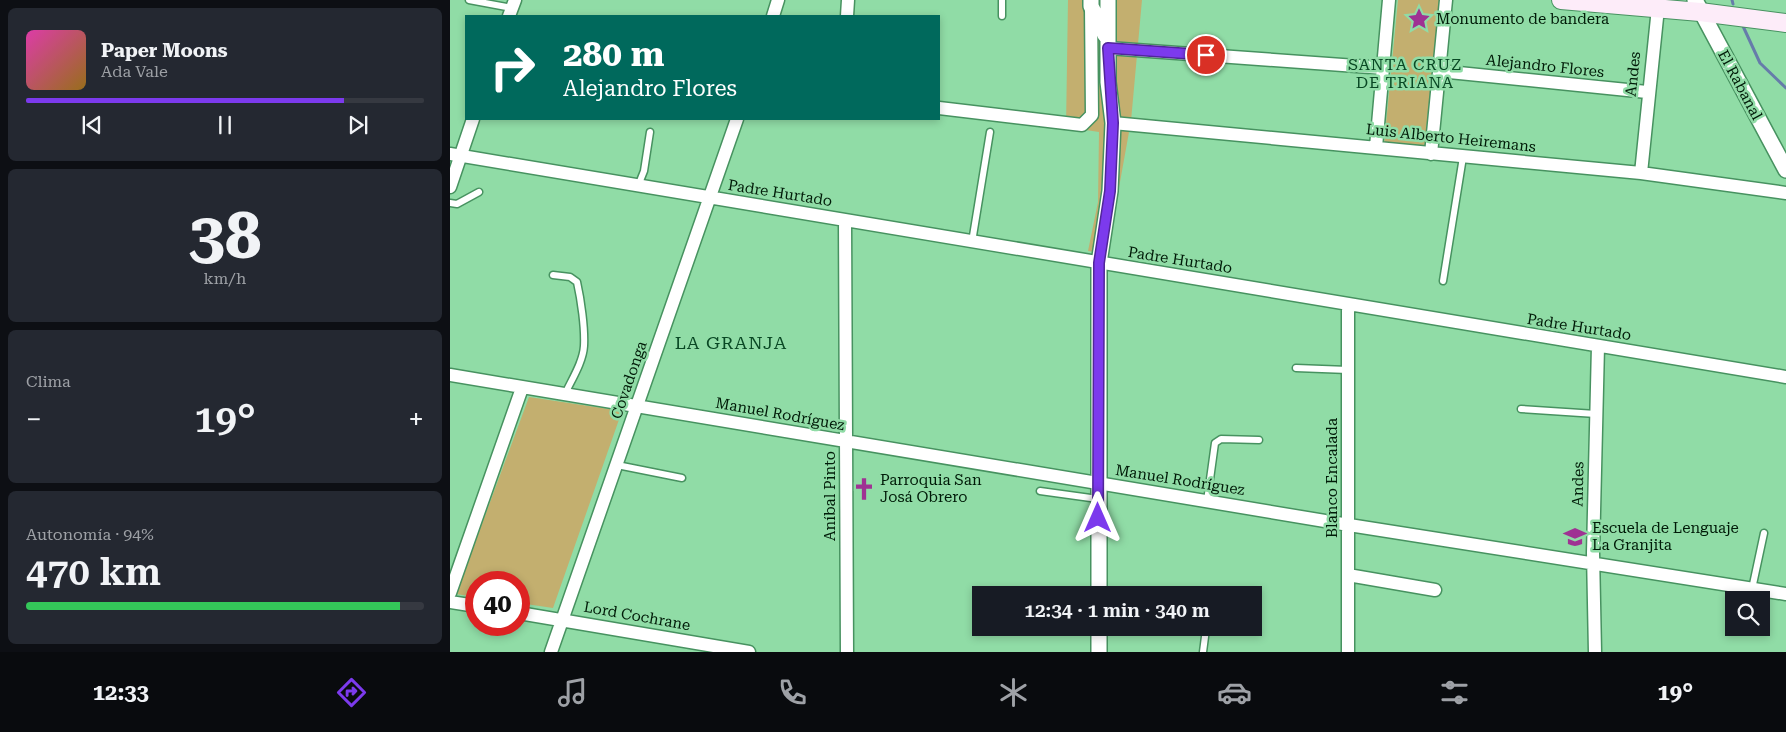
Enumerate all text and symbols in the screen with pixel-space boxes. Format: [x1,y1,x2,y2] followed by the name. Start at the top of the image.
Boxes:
[1406,6,1432,32] place icon: Monumento de bandera
[1436,10,1609,28] place label: Monumento de bandera
[563,34,664,75] text: 280 m
[1185,34,1227,76] pin
[480,35,545,100] icon: right
[101,39,228,62] text: Paper Moons
[1192,41,1220,69] icon: arrive
[1714,47,1766,123] street label: El Rabanal
[1485,51,1605,81] street label: Alejandro Flores
[1622,51,1644,97] street label: Andes
[1348,55,1462,92] district label: SANTA CRUZ DE TRIANA
[101,62,168,81] text: Ada Vale
[563,76,737,101] text: Alejandro Flores
[78,111,106,139] icon: previous
[211,111,239,139] icon: pause
[344,111,372,139] icon: next
[1365,120,1537,156] street label: Luis Alberto Heiremans
[727,176,833,210] street label: Padre Hurtado
[189,198,261,274] text: 38
[1127,243,1233,277] street label: Padre Hurtado
[204,269,246,288] text: km/h
[1526,310,1632,344] street label: Padre Hurtado
[675,332,787,353] district label: LA GRANJA
[607,339,651,421] street label: Covadonga
[26,372,71,391] text: Clima
[714,394,846,434] street label: Manuel Rodríguez
[194,397,256,441] text: 19°
[26,403,42,436] text: −
[408,403,424,436] text: +
[1323,418,1341,538] street label: Blanco Encalada
[821,451,839,541] street label: Aníbal Pinto
[1114,461,1246,499] street label: Manuel Rodríguez
[1569,461,1587,507] street label: Andes
[880,471,982,506] place label: Parroquia San Josá Obrero
[851,476,877,502] church icon: Parroquia San Josá Obrero
[1071,491,1123,543] position arrow
[1592,519,1739,554] place label: Escuela de Lenguaje La Granjita
[1562,524,1588,550] school or university icon: Escuela de Lenguaje La Granjita
[26,525,154,544] text: Autonomía · 94%
[26,550,161,594] text: 470 km
[465,571,530,636] speed limit sign: 40
[1725,591,1770,636] map controls
[1725,591,1770,636] button: search
[582,598,692,634] street label: Lord Cochrane
[1024,599,1210,622] text: 12:34 · 1 min · 340 m
[334,675,369,710] icon: directions
[555,675,590,710] icon: music
[775,675,810,710] icon: phone
[996,675,1031,710] icon: climate
[1217,675,1252,710] icon: car
[1437,675,1472,710] icon: filters
[93,680,149,705] text: 12:33
[1658,680,1693,705] text: 19°

